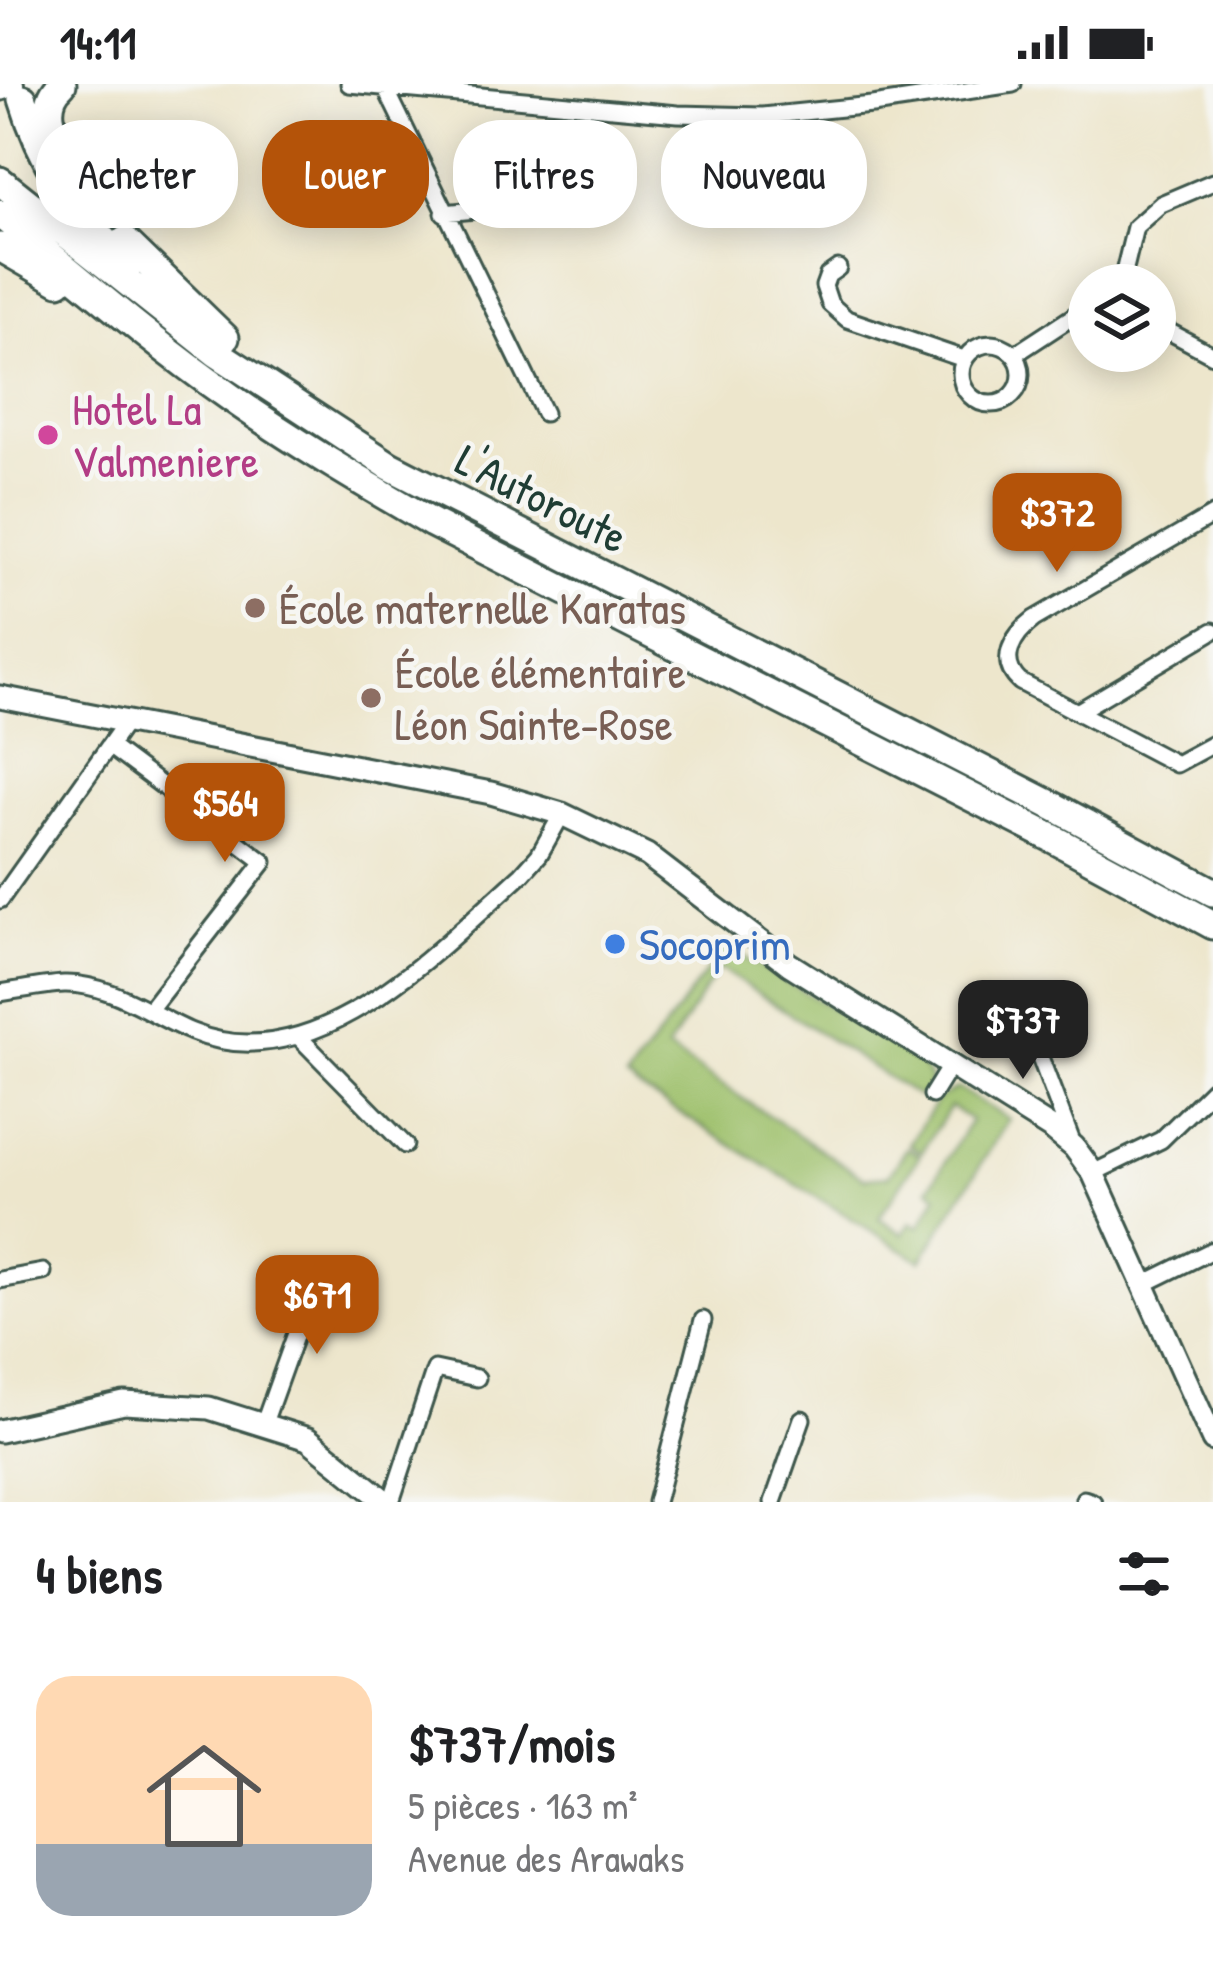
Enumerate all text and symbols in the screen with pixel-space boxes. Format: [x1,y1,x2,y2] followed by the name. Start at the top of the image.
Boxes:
[60,12,136,73] text: 14:11
[36,120,238,228] chip: Acheter
[262,120,429,228] chip: Louer
[453,120,637,228] chip: Filtres
[661,120,867,228] chip: Nouveau
[1068,264,1176,372] map controls
[1068,264,1176,372] button: layers
[72,378,259,491] place label: Hotel La Valmeniere
[35,422,61,448] marker: Hotel La Valmeniere
[446,428,638,567] street label: L'Autoroute
[986,473,1128,575] pin: $372
[1020,485,1094,538] text: $372
[279,577,686,638] place label: École maternelle Karatas
[242,595,268,621] marker: École maternelle Karatas
[395,641,686,754] place label: École élémentaire Léon Sainte-Rose
[358,685,384,711] marker: École élémentaire Léon Sainte-Rose
[154,763,296,865] pin: $564
[192,775,258,828] text: $564
[639,913,791,974] place label: Socoprim
[602,931,628,957] marker: Socoprim
[952,980,1094,1082] pin: $737
[985,992,1061,1045] text: $737
[246,1255,388,1357] pin: $671
[283,1267,351,1320] text: $671
[36,1540,162,1609] text: 4 biens
[1111,1541,1177,1607] icon: filters
[408,1709,615,1778] text: $737/mois
[132,1724,276,1868] icon: home
[408,1778,637,1831] text: 5 pièces · 163 m²
[408,1831,684,1884] text: Avenue des Arawaks

